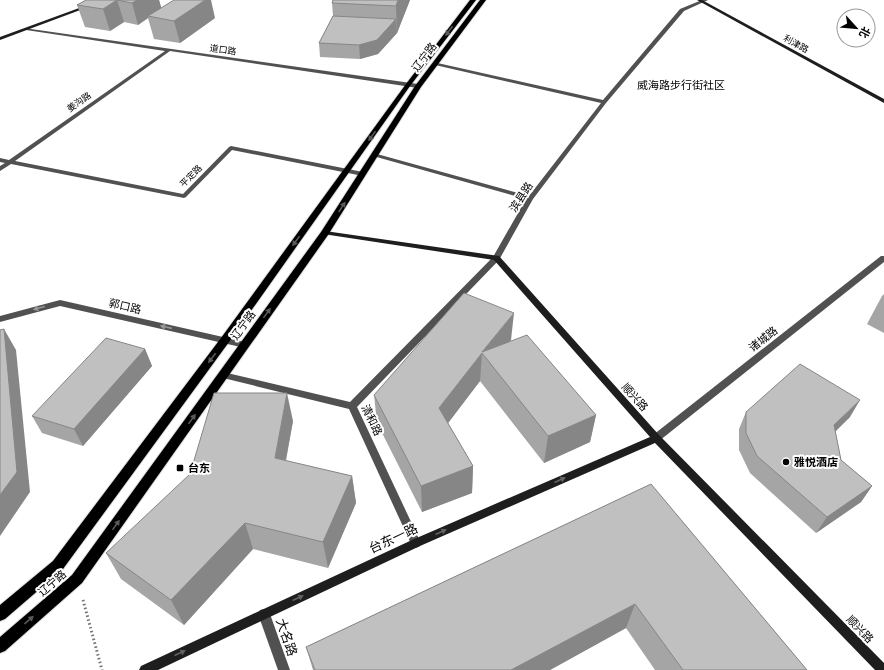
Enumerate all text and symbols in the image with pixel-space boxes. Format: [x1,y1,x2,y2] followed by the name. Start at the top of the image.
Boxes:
[836,8,876,48] north arrow
[857,25,873,40] text: 北
[445,26,453,36] one-way arrow
[782,33,810,55] street label: 利津路
[409,40,439,74] street label: 辽宁路
[209,43,237,57] street label: 道口路
[637,79,725,91] district label: 威海路步行街社区
[65,90,93,114] street label: 姜沟路
[368,130,376,141] one-way arrow
[178,163,204,189] street label: 平定路
[507,180,535,214] street label: 滨县路
[338,202,346,212] one-way arrow
[292,236,300,247] one-way arrow
[108,296,142,316] street label: 郭口路
[33,305,45,311] one-way arrow
[228,308,258,342] street label: 辽宁路
[263,308,271,319] one-way arrow
[160,323,172,329] one-way arrow
[746,324,780,354] street label: 诸城路
[208,353,216,364] one-way arrow
[620,381,650,413] street label: 顺兴路
[359,403,385,437] street label: 清和路
[187,414,195,424] one-way arrow
[794,456,838,468] place label: 雅悦酒店
[781,457,791,467] marker: 雅悦酒店
[188,462,210,474] place label: 台东
[175,463,185,473] marker: 台东
[555,477,566,483] one-way arrow
[112,519,120,530] one-way arrow
[366,521,420,556] street label: 台东一路
[436,529,447,535] one-way arrow
[36,568,68,598] street label: 辽宁路
[292,595,303,601] one-way arrow
[844,613,876,645] street label: 顺兴路
[24,616,35,625] one-way arrow
[273,616,300,658] street label: 大名路
[174,650,186,656] one-way arrow

